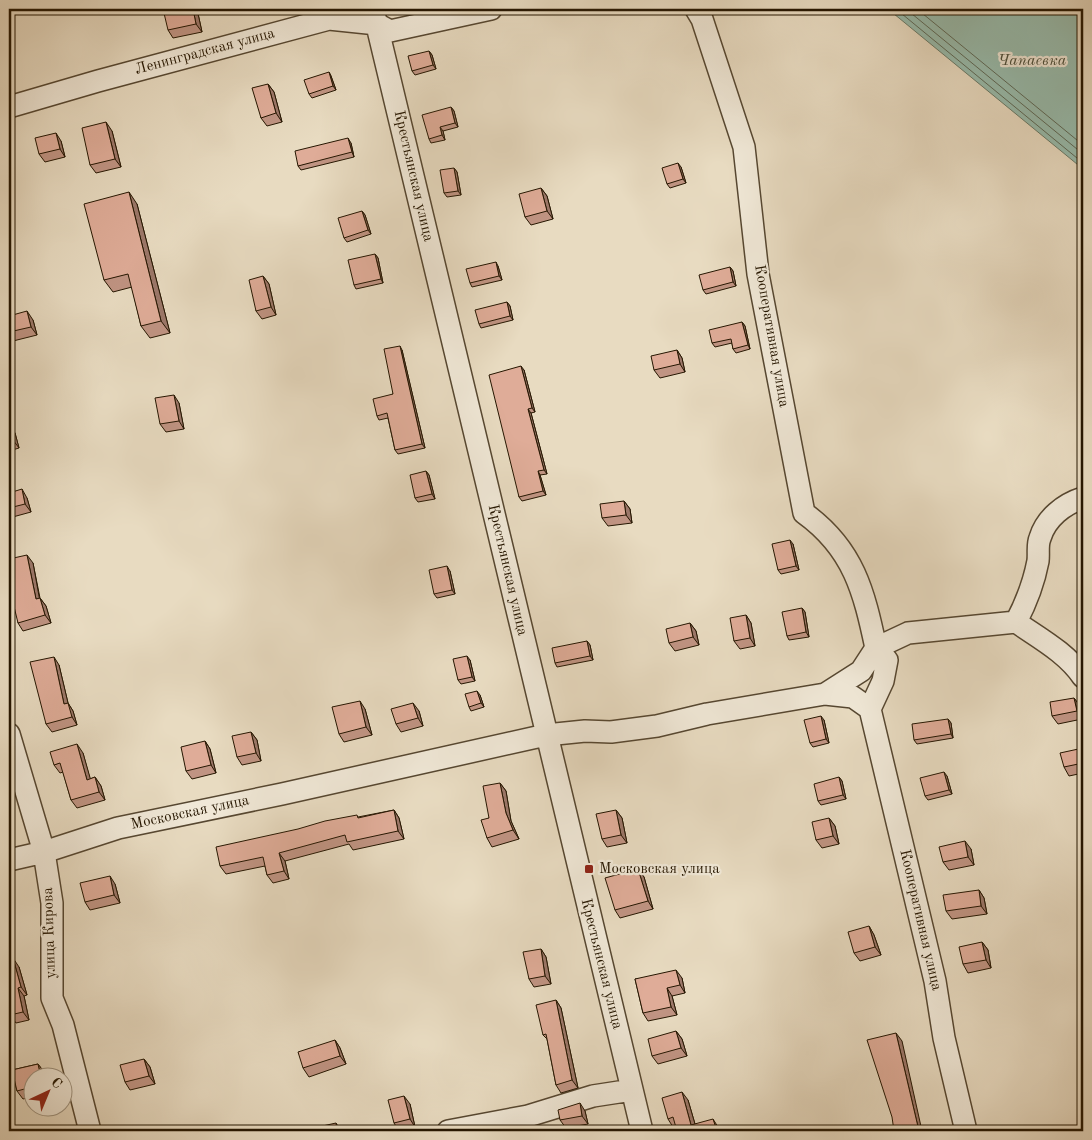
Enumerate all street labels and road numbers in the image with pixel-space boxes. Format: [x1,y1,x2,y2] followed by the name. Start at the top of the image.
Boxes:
[134,26,277,78] street label: Ленинградская улица
[391,109,436,244] street label: Крестьянская улица
[751,264,791,409] street label: Кооперативная улица
[485,503,530,638] street label: Крестьянская улица
[129,793,251,833] street label: Московская улица
[896,848,944,993] street label: Кооперативная улица
[41,886,59,979] street label: улица Кирова
[578,897,625,1031] street label: Крестьянская улица

